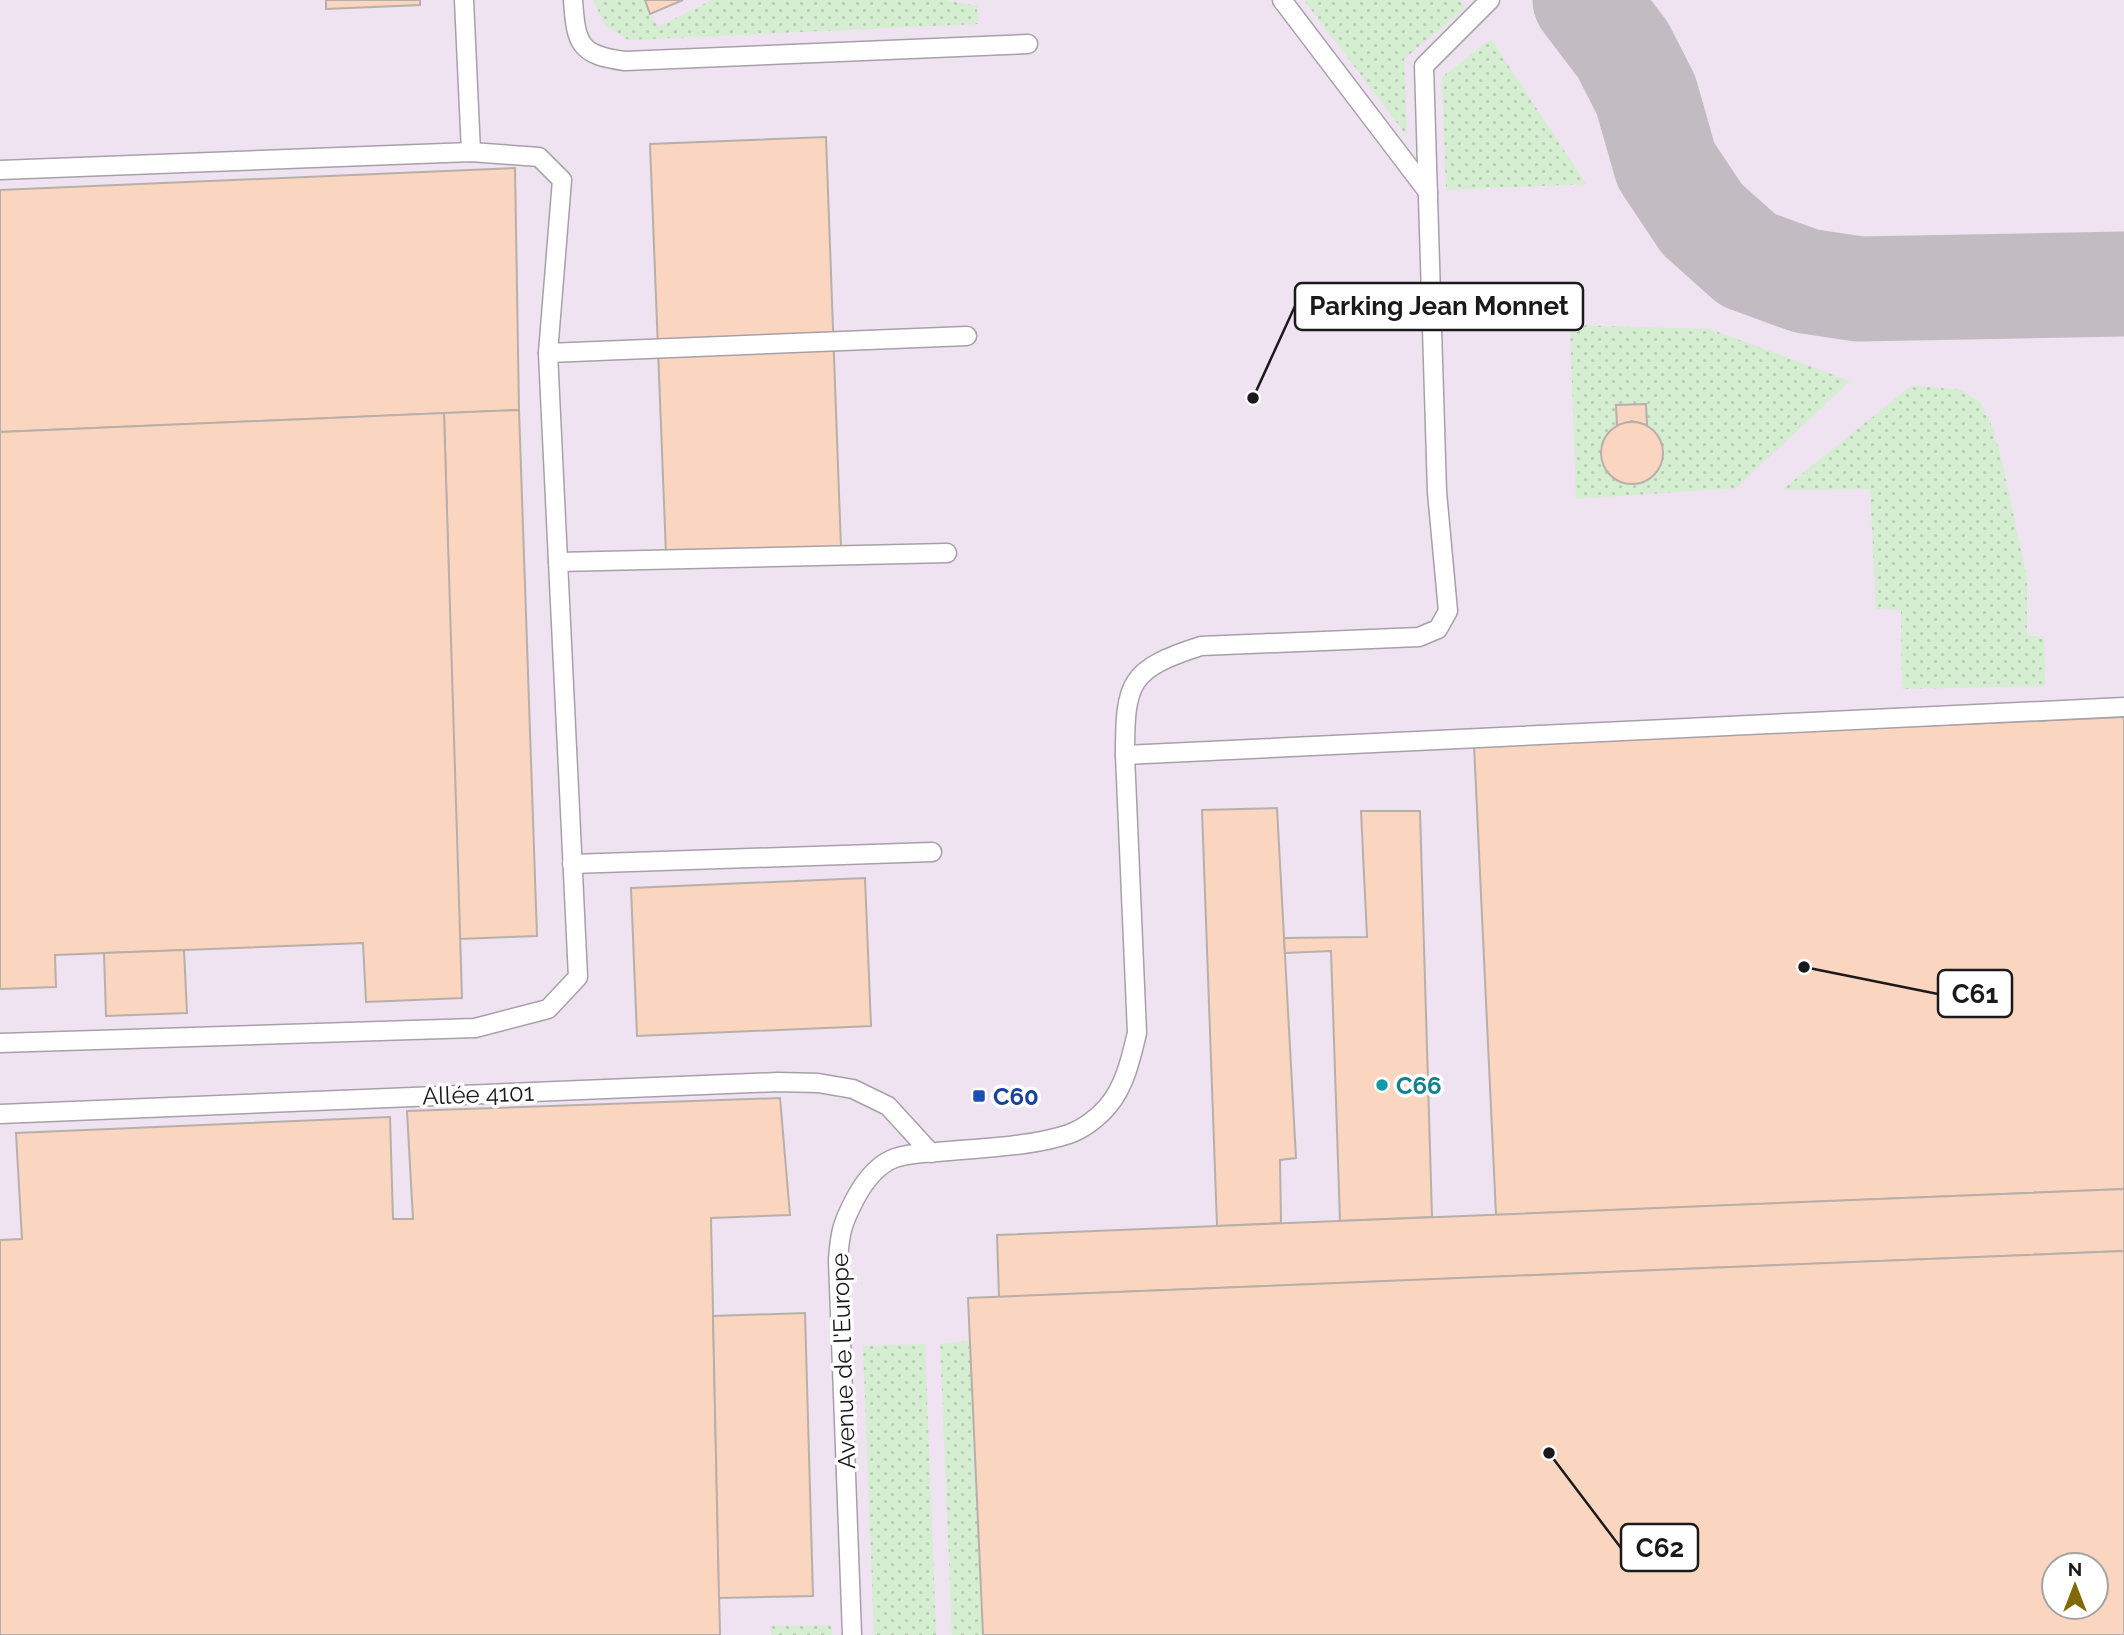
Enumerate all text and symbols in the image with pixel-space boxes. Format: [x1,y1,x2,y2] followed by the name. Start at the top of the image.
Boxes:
[1295,283,1583,330] callout: Parking Jean Monnet
[1309,291,1569,321] text: Parking Jean Monnet
[1938,970,2012,1017] callout: C61
[1952,979,1998,1009] text: C61
[1396,1071,1442,1100] place label: C66
[1374,1077,1390,1093] marker: C66
[422,1078,534,1110] street label: Allée 4101
[993,1082,1039,1111] place label: C60
[971,1088,987,1104] marker: C60
[825,1252,861,1470] street label: Avenue de l'Europe
[1621,1524,1698,1571] callout: C62
[1636,1533,1684,1563] text: C62
[2040,1551,2110,1621] north arrow
[2068,1558,2082,1580] text: N

